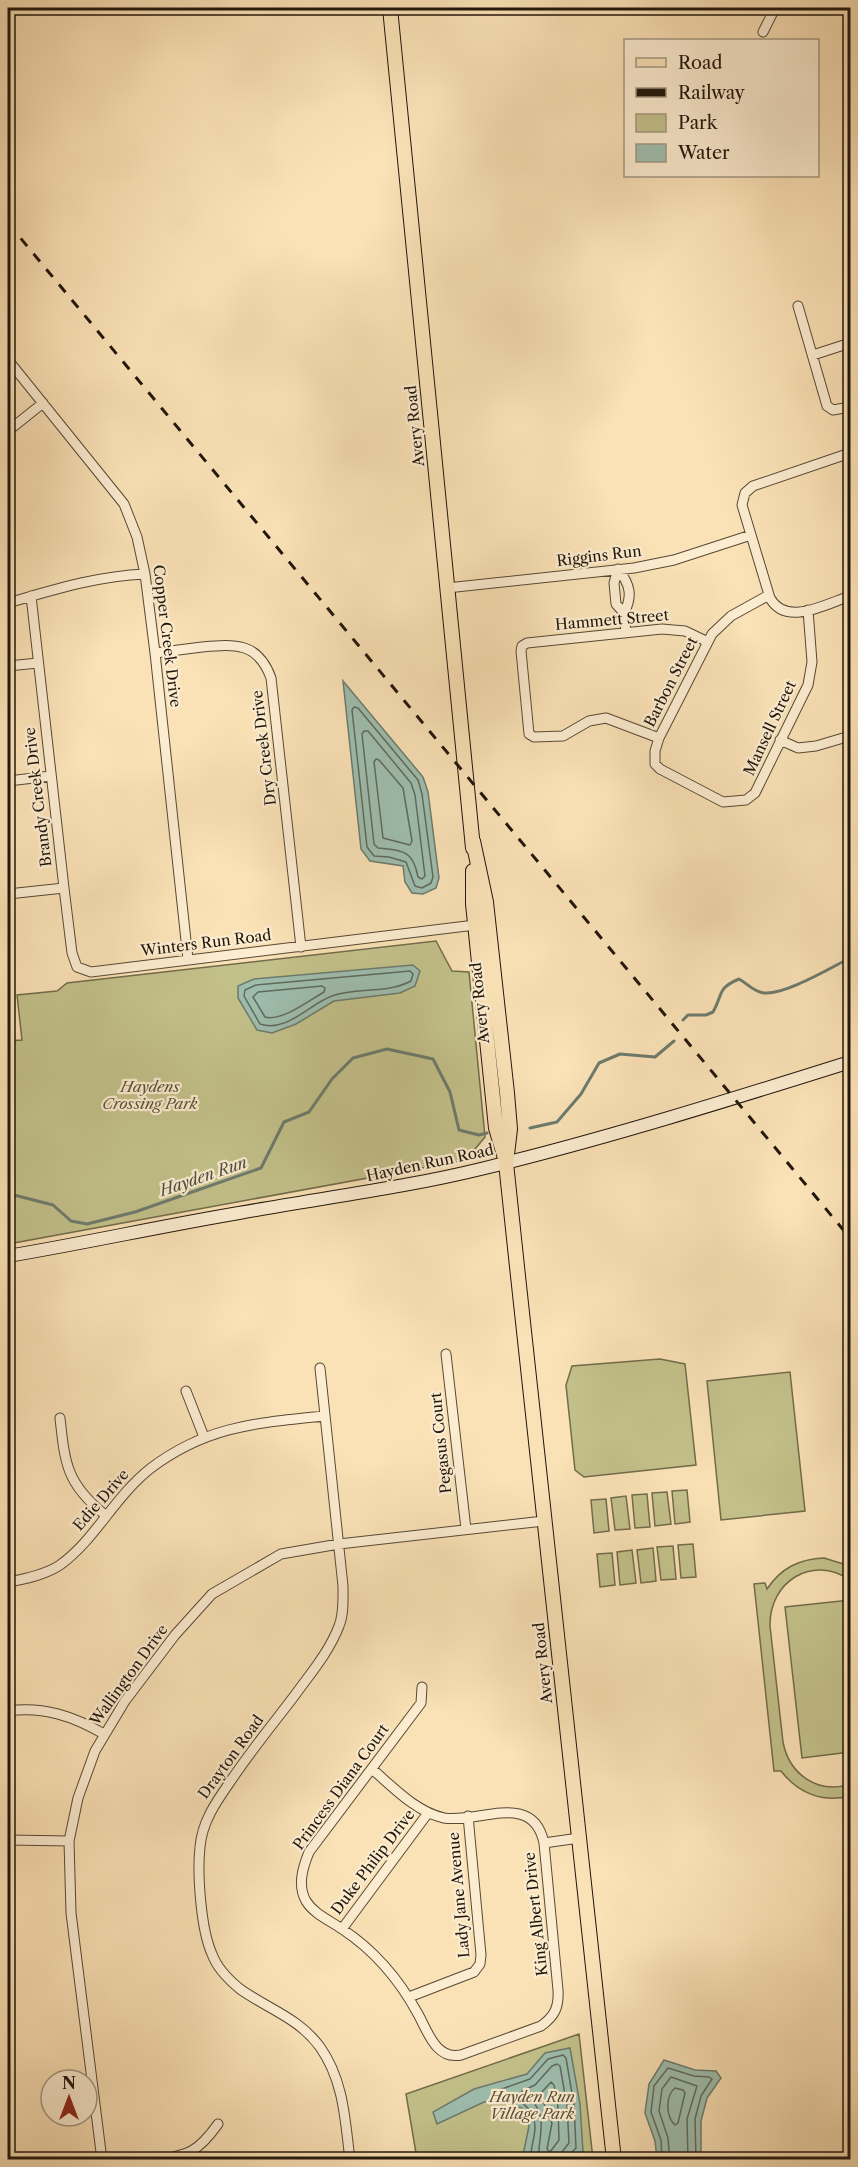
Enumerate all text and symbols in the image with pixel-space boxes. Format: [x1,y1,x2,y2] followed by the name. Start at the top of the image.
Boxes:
[624,39,819,177] legend
[678,52,723,74] text: Road
[678,82,746,104] text: Railway
[678,112,719,134] text: Park
[677,142,730,164] text: Water
[401,384,428,469] street label: Avery Road
[555,541,643,570] street label: Riggins Run
[149,564,186,708] street label: Copper Creek Drive
[554,605,670,634] street label: Hammett Street
[640,633,702,730] street label: Barbon Street
[739,677,800,778] street label: Mansell Street
[247,689,280,807] street label: Dry Creek Drive
[20,726,56,868] street label: Brandy Creek Drive
[138,925,272,960] street label: Winters Run Road
[466,961,493,1046] street label: Avery Road
[102,1077,198,1113] park label: Haydens Crossing Park
[364,1140,495,1185] street label: Hayden Run Road
[155,1152,249,1201] water label: Hayden Run
[426,1391,455,1495] street label: Pegasus Court
[69,1465,133,1534] street label: Edie Drive
[85,1620,172,1730] street label: Wallington Drive
[529,1621,556,1706] street label: Avery Road
[194,1711,267,1802] street label: Drayton Road
[289,1720,393,1853] street label: Princess Diana Court
[327,1805,418,1918] street label: Duke Philip Drive
[444,1831,473,1959] street label: Lady Jane Avenue
[520,1851,551,1977] street label: King Albert Drive
[39,2068,99,2128] north arrow
[62,2073,76,2093] text: N
[488,2087,575,2123] park label: Hayden Run Village Park

